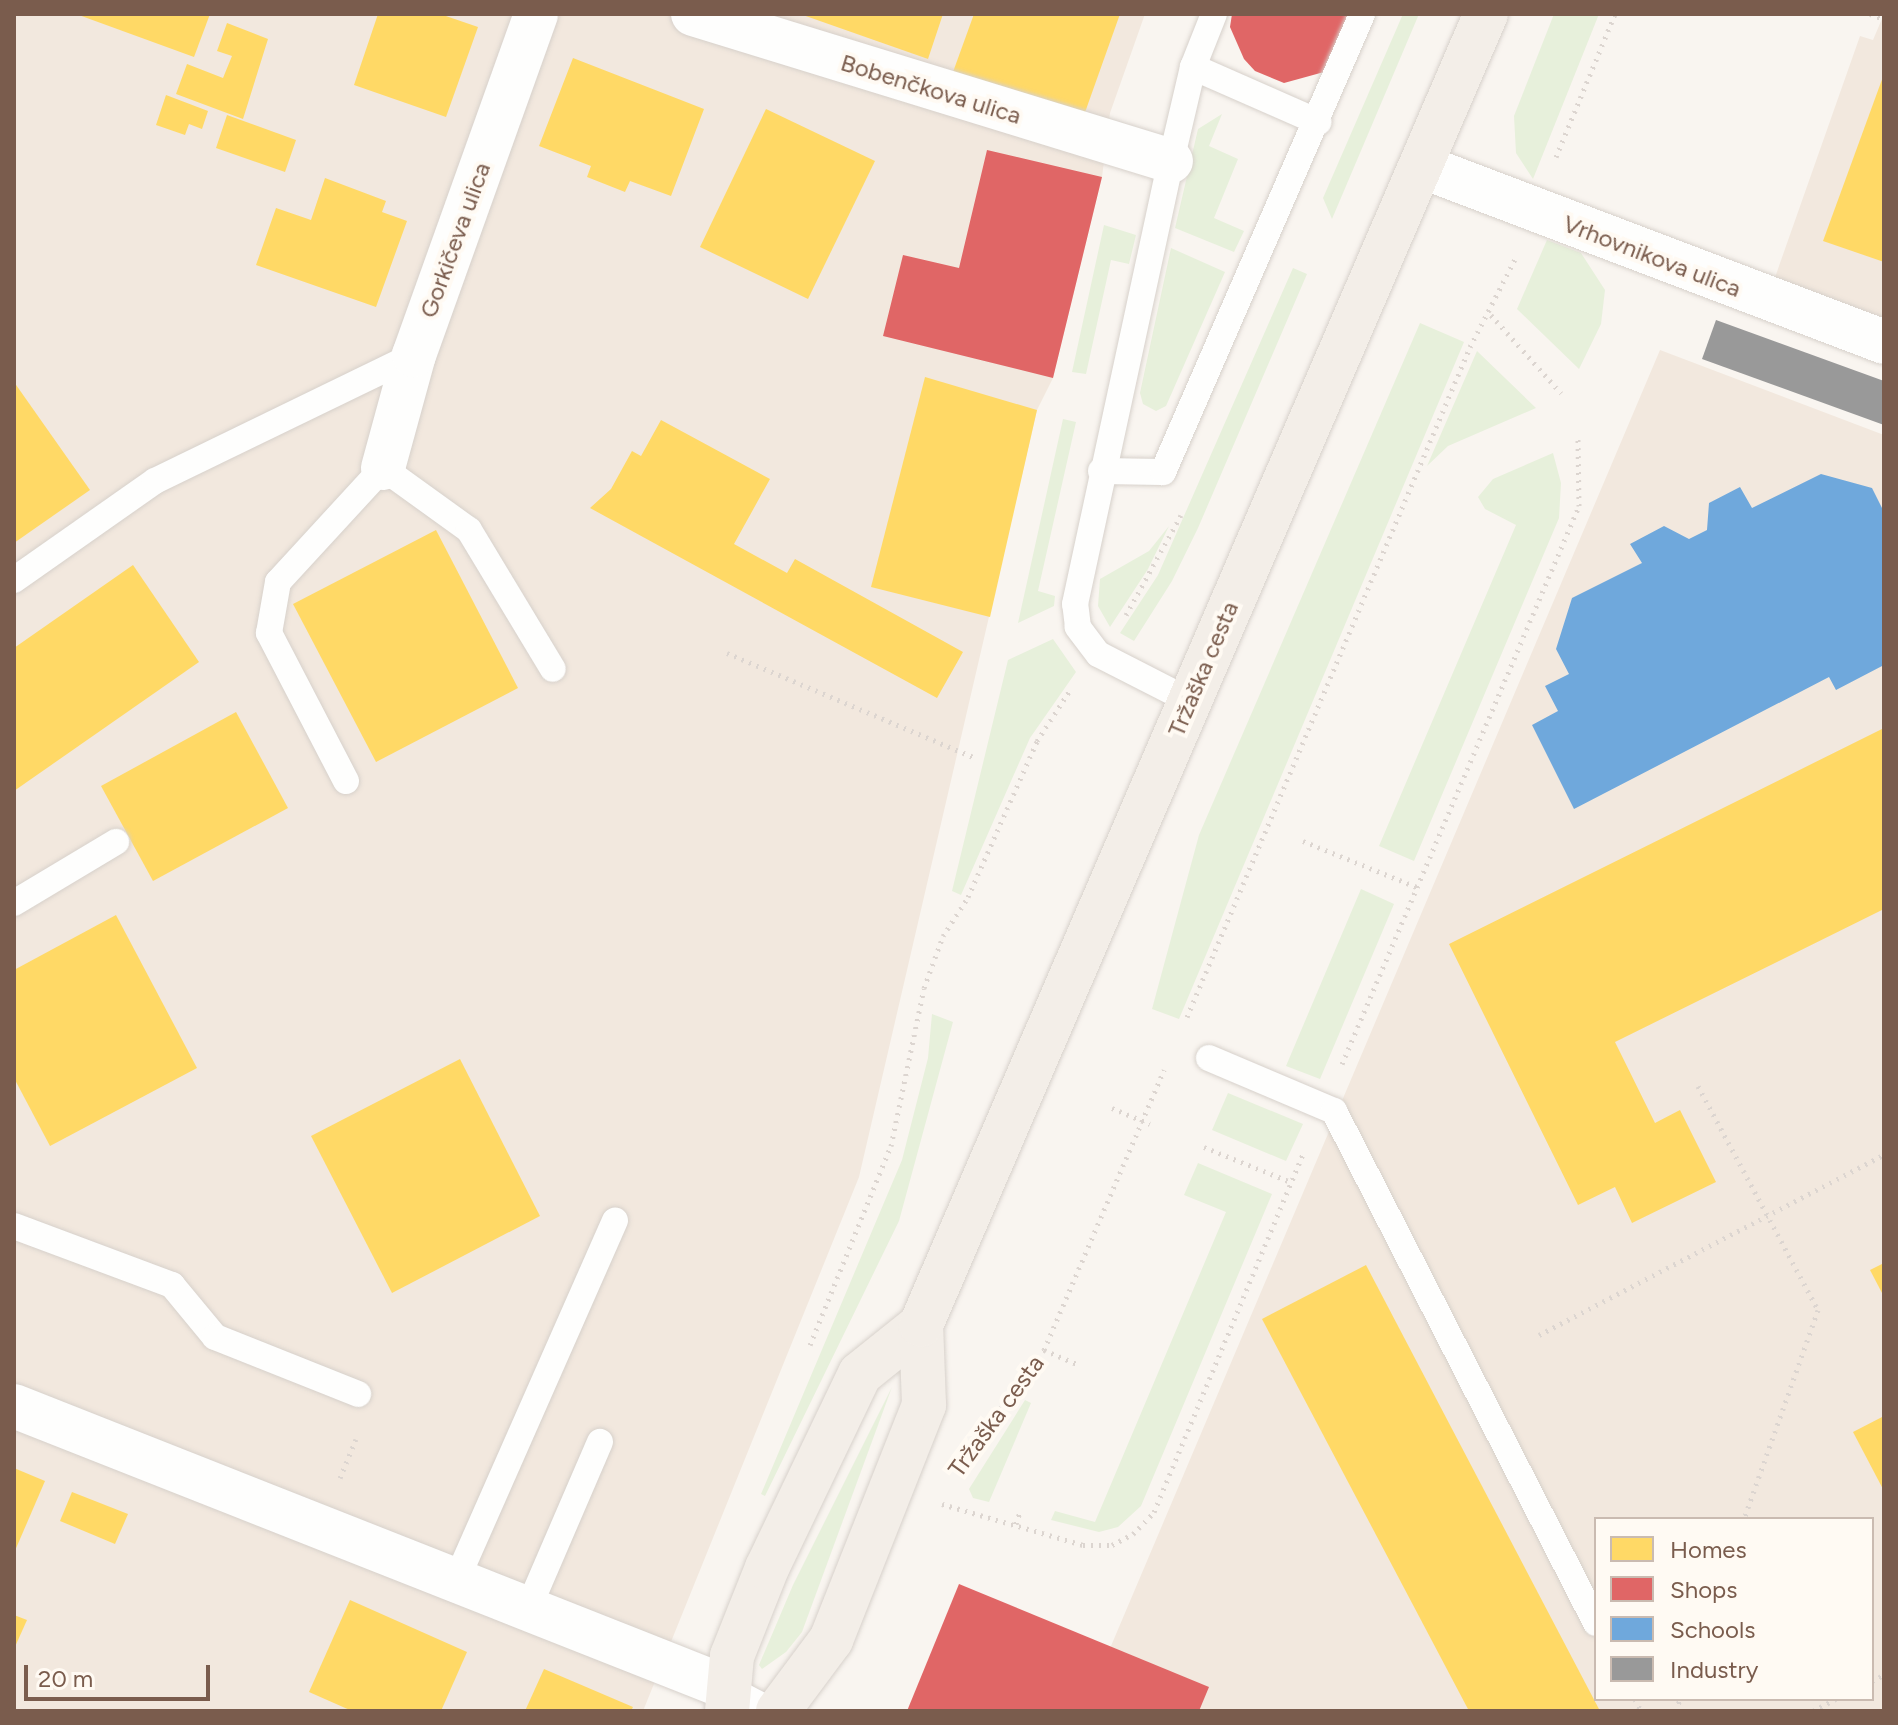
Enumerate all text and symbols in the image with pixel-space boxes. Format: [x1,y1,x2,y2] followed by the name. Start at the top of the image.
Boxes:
[837,48,1025,130] street label: Bobenčkova ulica
[414,158,496,322] street label: Gorkičeva ulica
[1559,209,1745,303] street label: Vrhovnikova ulica
[1162,597,1244,741] street label: Tržaška cesta
[942,1349,1050,1483] street label: Tržaška cesta
[1594,1517,1874,1701] legend
[1670,1535,1747,1564] text: Homes
[1670,1575,1737,1604] text: Shops
[1670,1615,1755,1644] text: Schools
[28,1649,214,1699] scale bar
[1670,1655,1758,1684] text: Industry
[38,1664,93,1693] text: 20 m

